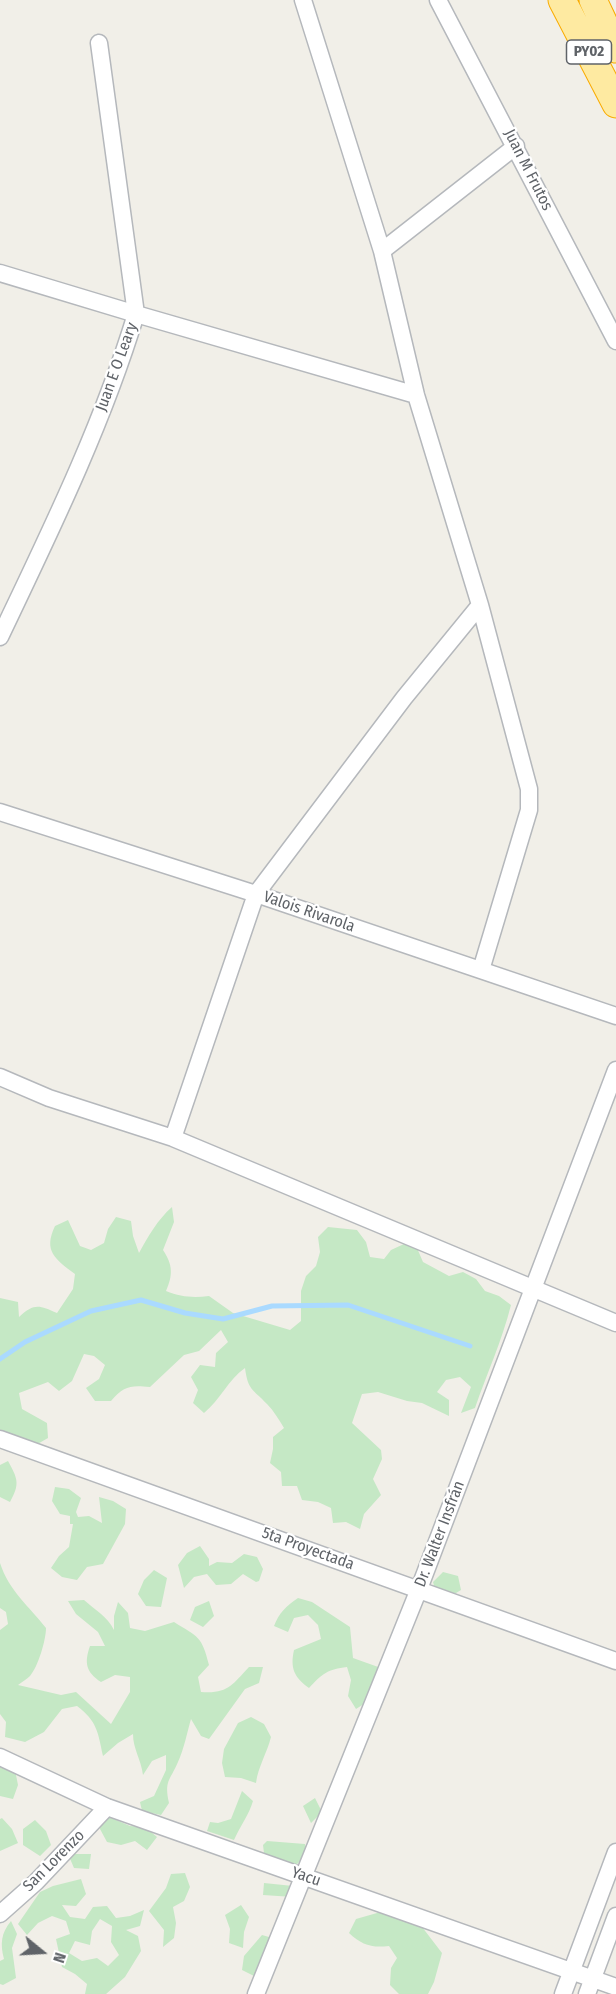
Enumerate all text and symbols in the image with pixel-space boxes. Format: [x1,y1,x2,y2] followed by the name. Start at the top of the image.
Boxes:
[566,40,612,64] road number: PY02
[499,126,557,214] street label: Juan M Frutos
[92,320,142,414] street label: Juan E O Leary
[261,887,357,937] street label: Valois Rivarola
[411,1478,469,1590] street label: Dr. Walter Insfrán
[259,1523,357,1575] street label: 5ta Proyectada
[19,1826,89,1896] street label: San Lorenzo
[289,1863,323,1891] street label: Yacu
[12,1922,72,1982] north arrow
[49,1950,70,1965] text: N

